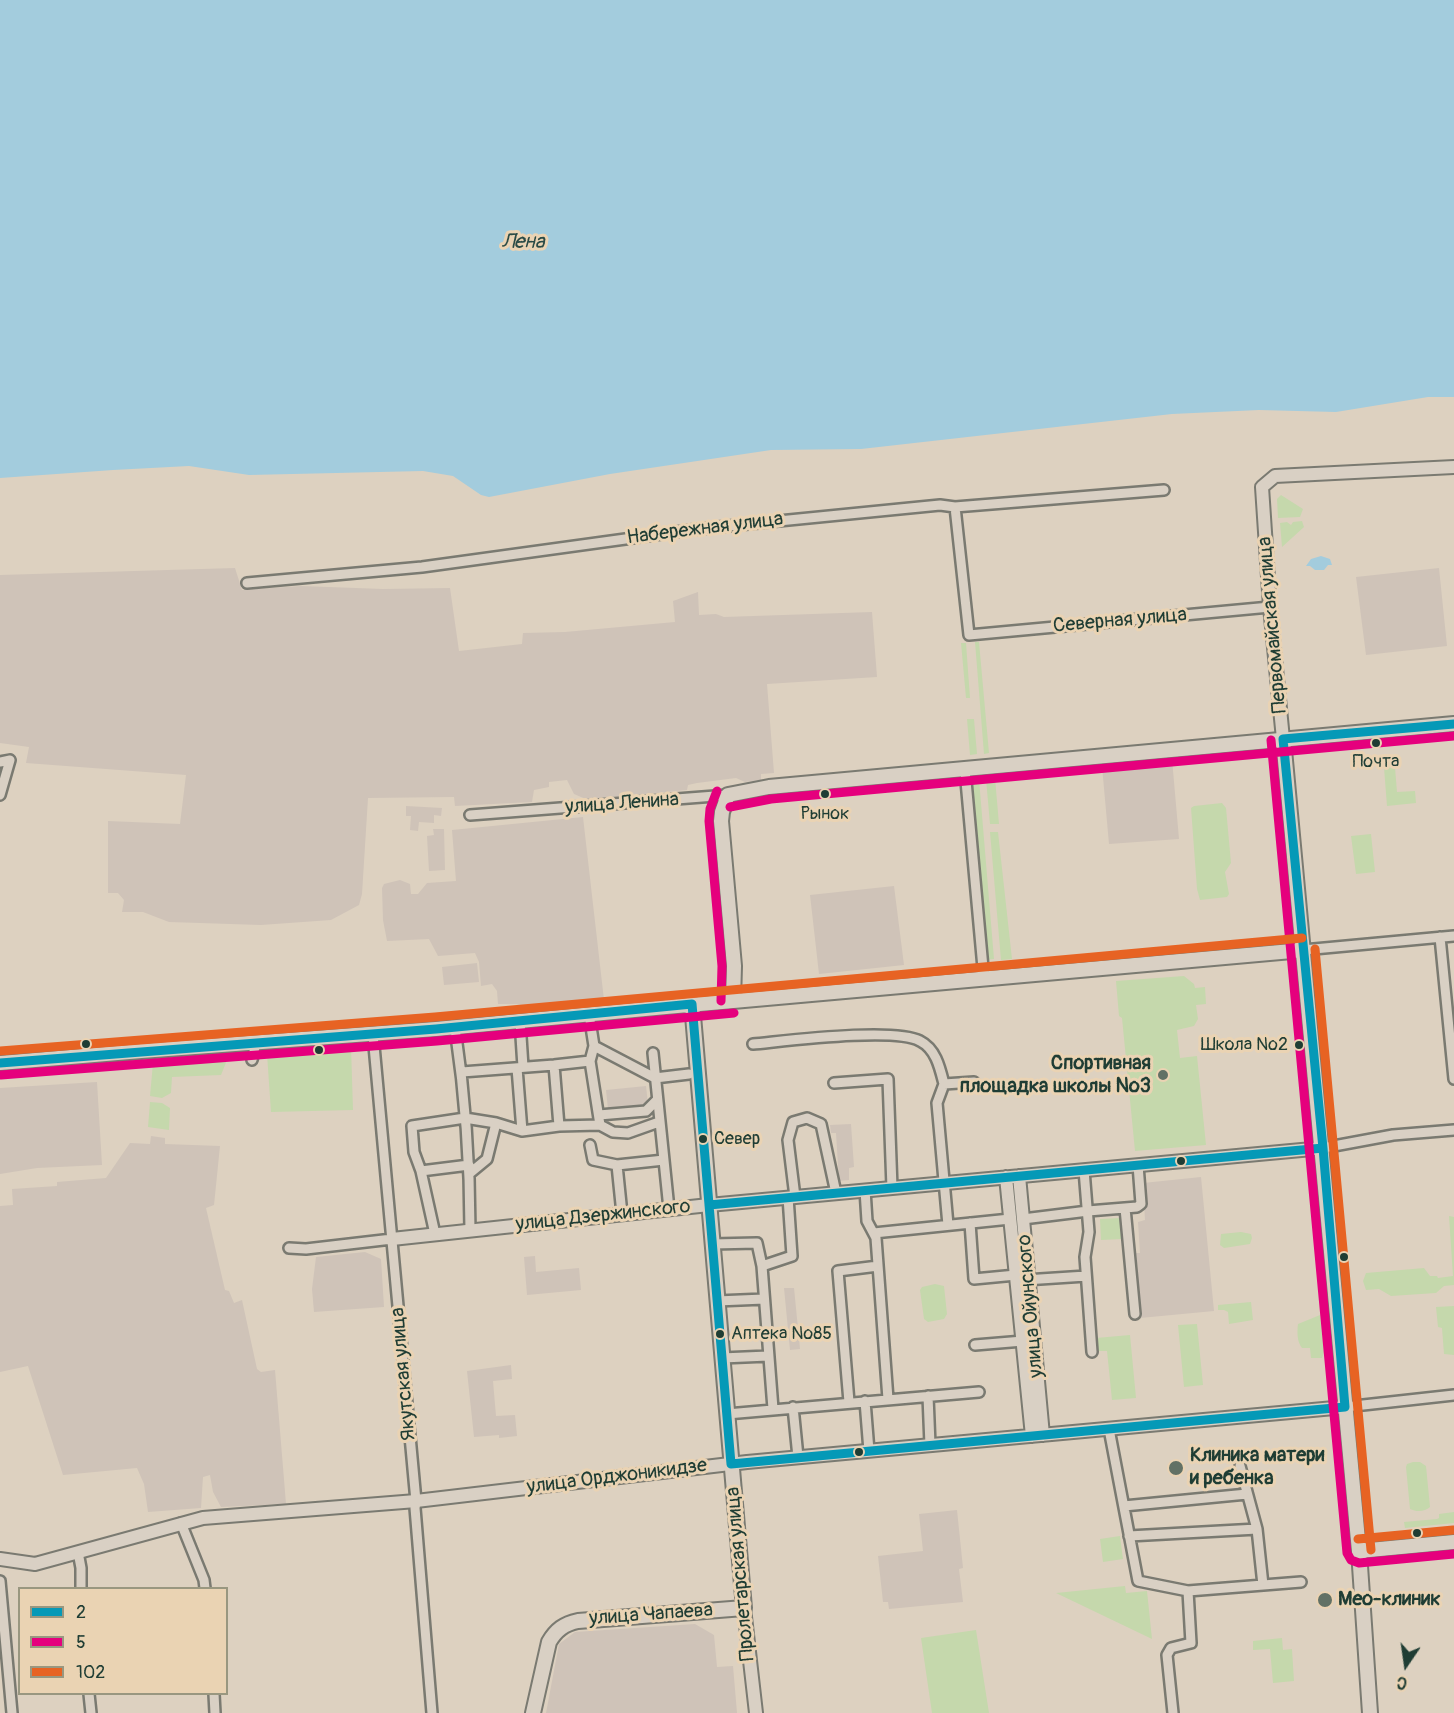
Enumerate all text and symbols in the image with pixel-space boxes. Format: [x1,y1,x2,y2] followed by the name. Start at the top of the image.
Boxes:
[501,230,545,256] water label: Лена
[625,507,785,551] street label: Набережная улица
[1253,536,1293,714] street label: Первомайская улица
[1052,603,1188,639] street label: Северная улица
[1370,737,1382,749] marker: Почта
[1353,751,1399,773] place label: Почта
[564,788,680,820] street label: улица Ленина
[819,788,831,800] marker: Рынок
[801,803,849,825] place label: Рынок
[1201,1034,1288,1056] place label: Школа №2
[80,1038,92,1050] unlabelled marker
[1293,1039,1305,1051] marker: Школа №2
[313,1044,325,1056] unlabelled marker
[960,1052,1151,1099] place label: Спортивная площадка школы №3
[1156,1068,1170,1082] marker: Спортивная площадка школы №3
[714,1128,760,1150] place label: Север
[697,1133,709,1145] marker: Север
[1175,1155,1187,1167] unlabelled marker
[514,1195,692,1237] street label: улица Дзержинского
[1013,1233,1049,1379] street label: улица Ойунского
[1338,1251,1350,1263] unlabelled marker
[386,1306,422,1442] street label: Якутская улица
[731,1323,832,1345] place label: Аптека №85
[714,1328,726,1340] marker: Аптека №85
[1190,1444,1324,1491] place label: Клиника матери и ребенка
[853,1446,865,1458] unlabelled marker
[526,1454,708,1500] street label: улица Орджоникидзе
[1167,1459,1185,1477] marker: Клиника матери и ребенка
[721,1486,761,1662] street label: Пролетарская улица
[1411,1527,1423,1539] unlabelled marker
[18,1587,228,1695] legend
[1338,1588,1440,1612] place label: Мео-клиник
[1316,1591,1334,1609] marker: Мео-клиник
[588,1599,714,1631] street label: улица Чапаева
[76,1601,86,1624] text: 2
[76,1631,86,1654] text: 5
[1376,1635,1436,1695] north arrow
[76,1661,105,1684] text: 102
[1395,1672,1409,1693] text: С

